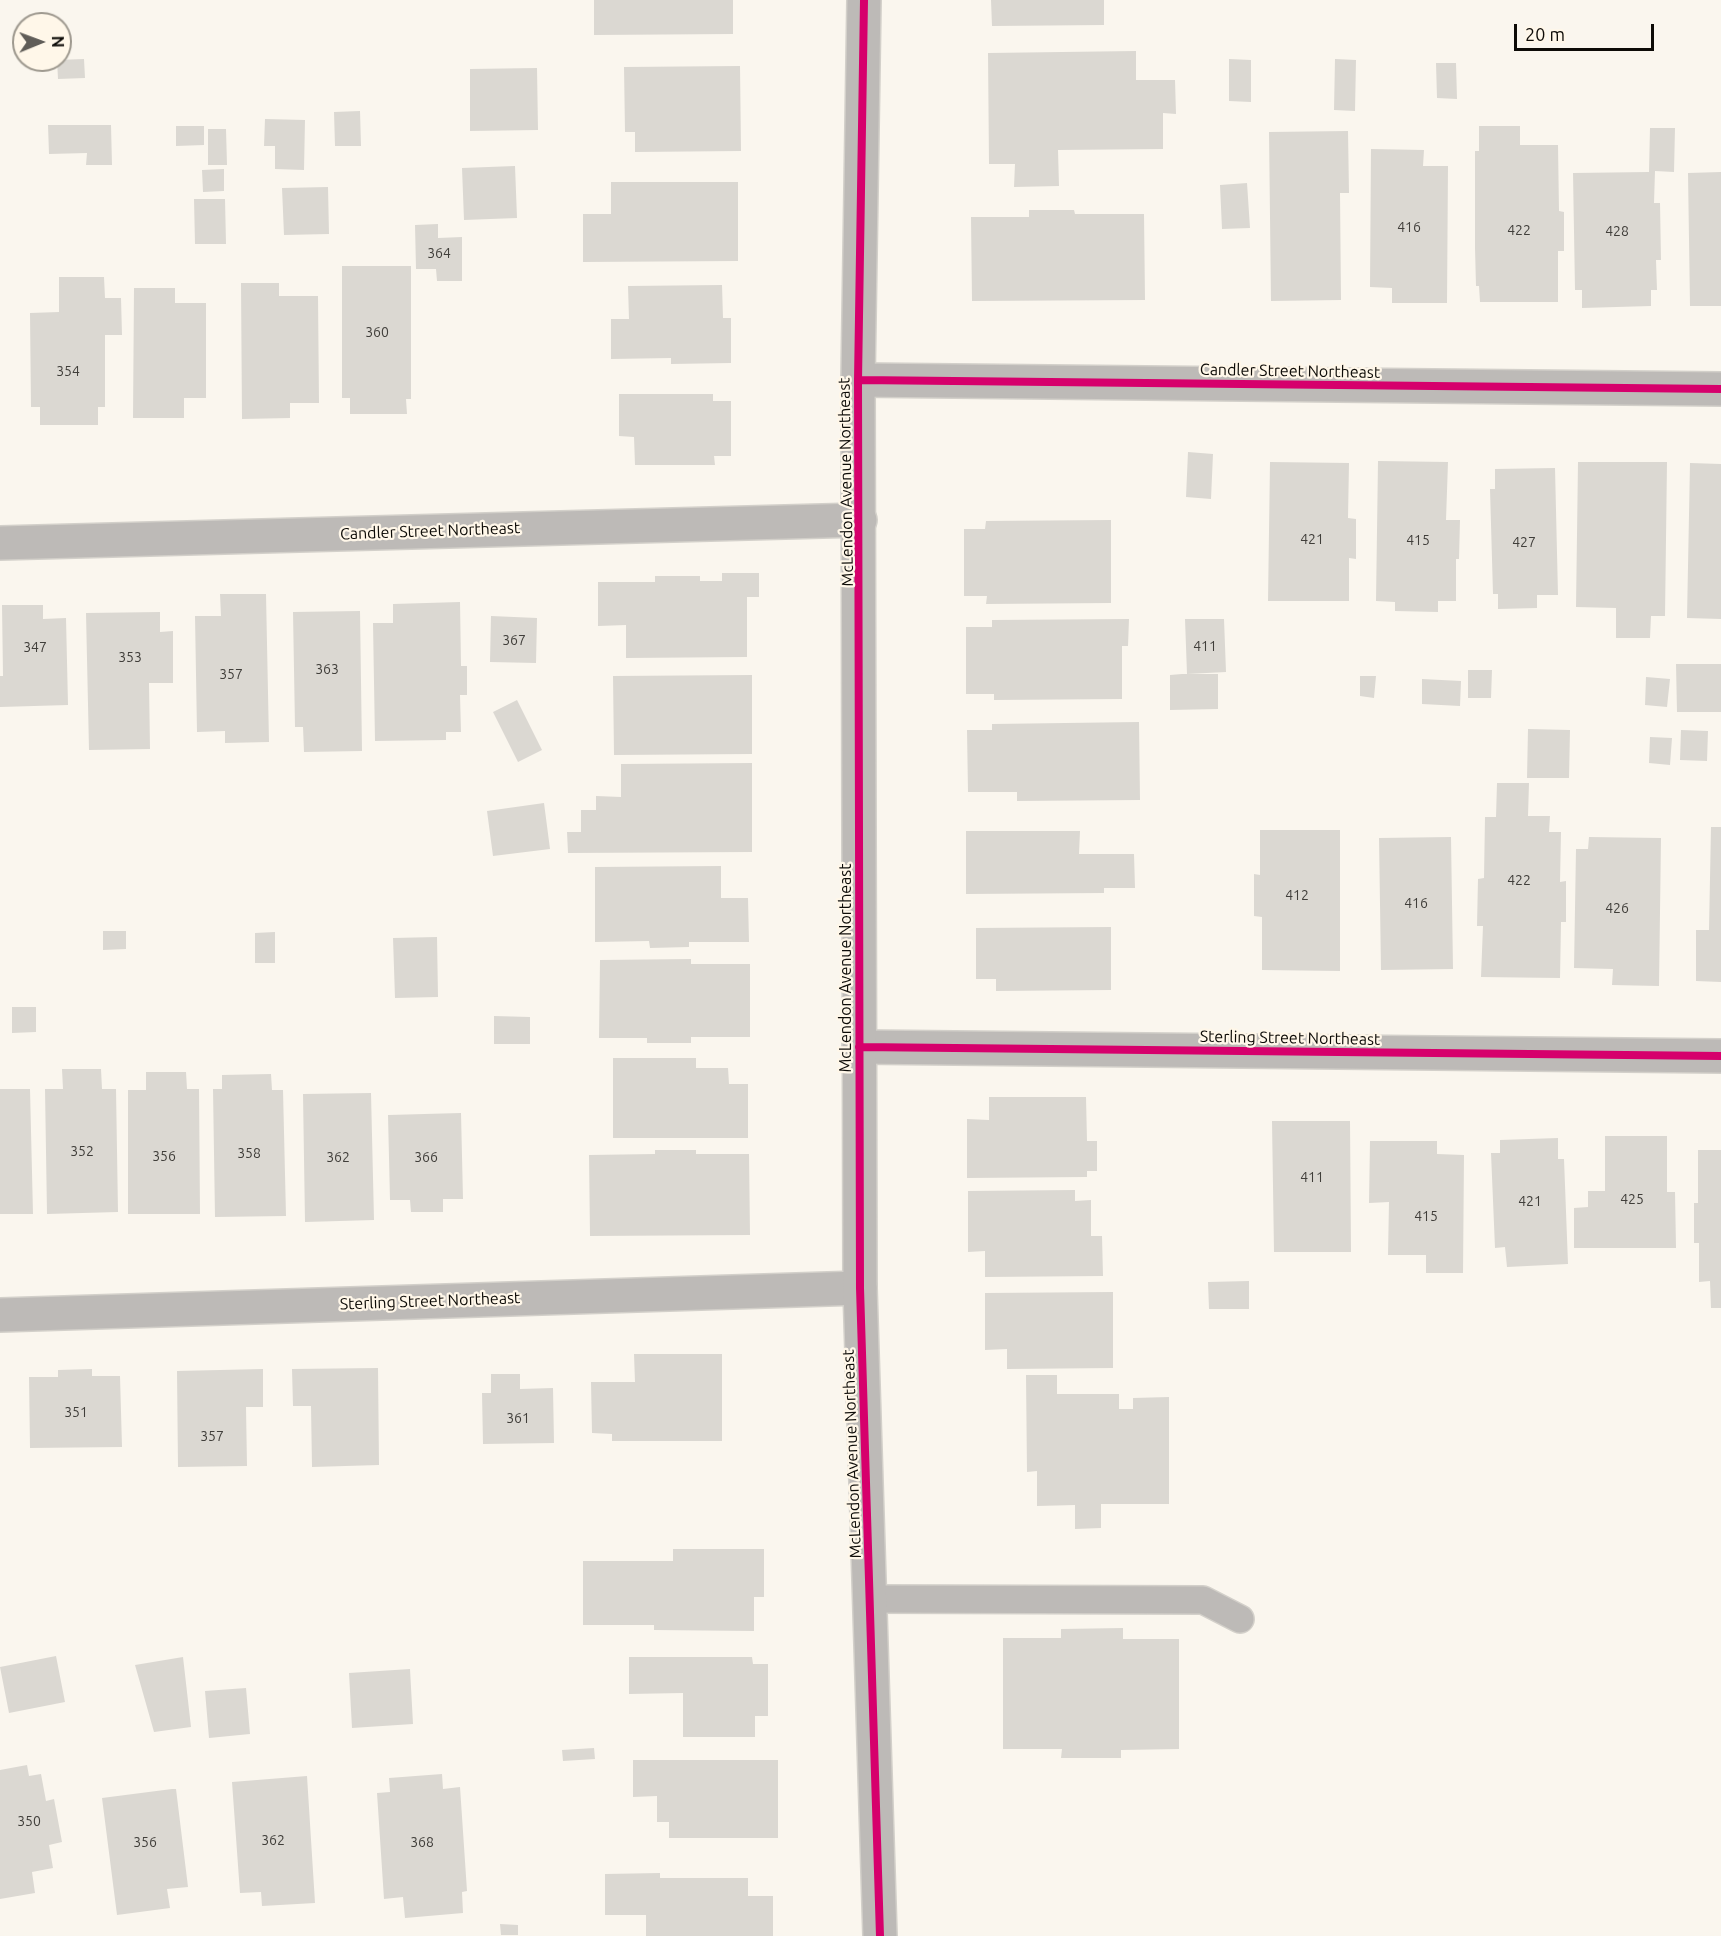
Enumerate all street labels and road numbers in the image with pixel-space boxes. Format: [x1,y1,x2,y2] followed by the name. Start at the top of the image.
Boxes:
[1200,360,1380,382] street label: Candler Street Northeast
[835,377,857,587] street label: McLendon Avenue Northeast
[340,518,520,544] street label: Candler Street Northeast
[836,863,856,1073] street label: McLendon Avenue Northeast
[1200,1027,1380,1049] street label: Sterling Street Northeast
[339,1288,521,1314] street label: Sterling Street Northeast
[839,1349,865,1559] street label: McLendon Avenue Northeast

